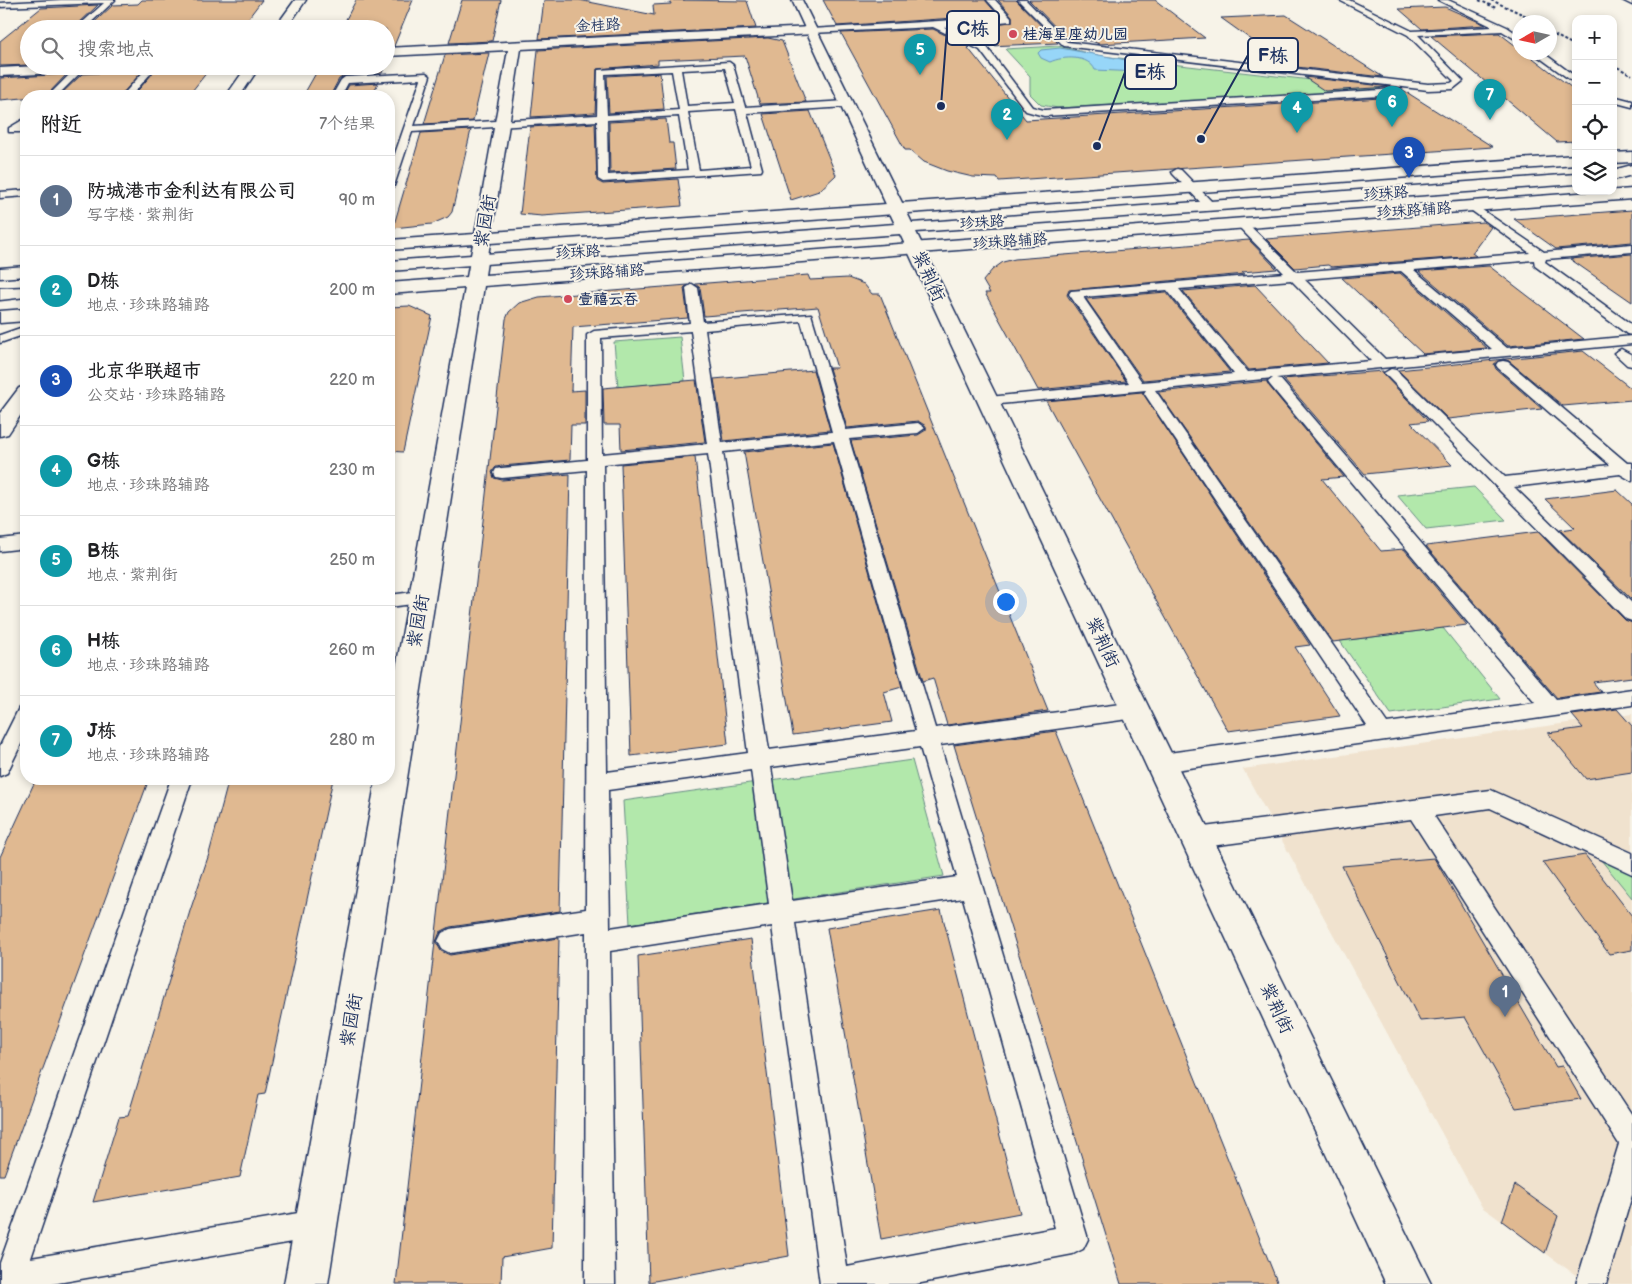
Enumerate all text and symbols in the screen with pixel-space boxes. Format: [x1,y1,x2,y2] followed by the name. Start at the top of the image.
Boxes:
[947,11,999,45] callout: C栋
[575,15,621,36] street label: 金桂路
[1512,15,1557,60] north arrow
[1572,15,1617,195] map controls
[1572,15,1617,60] button: +
[957,18,989,41] text: C栋
[20,20,395,75] search box
[1023,25,1128,44] place label: 桂海星座幼儿园
[1007,28,1019,40] marker: 桂海星座幼儿园
[38,34,66,62] icon: search
[904,34,936,75] pin: 5
[78,38,154,61] text: 搜索地点
[1248,38,1298,72] callout: F栋
[1258,45,1288,68] text: F栋
[1125,55,1176,89] callout: E栋
[1572,60,1617,105] button: −
[1134,61,1166,84] text: E栋
[1474,79,1506,120] pin: 7
[1376,86,1408,127] pin: 6
[1281,92,1313,133] pin: 4
[991,99,1023,140] pin: 2
[1572,105,1617,150] button: locate
[40,112,82,137] text: 附近
[319,115,375,134] text: 7个结果
[1393,137,1425,178] pin: 3
[1572,150,1617,195] button: layers
[87,180,296,203] text: 防城港市金利达有限公司
[1363,182,1409,205] street label: 珍珠路
[53,191,59,210] text: 1
[339,191,375,210] text: 90 m
[470,193,501,249] street label: 紫园街
[1376,198,1452,223] street label: 珍珠路辅路
[87,206,193,225] text: 写字楼 · 紫荆街
[959,211,1005,234] street label: 珍珠路
[972,229,1048,254] street label: 珍珠路辅路
[555,241,601,264] street label: 珍珠路
[908,247,949,305] street label: 紫荆街
[569,260,645,285] street label: 珍珠路辅路
[87,270,119,293] text: D栋
[51,281,61,300] text: 2
[329,281,375,300] text: 200 m
[578,290,638,309] place label: 壹禧云吞
[562,293,574,305] marker: 壹禧云吞
[87,296,209,315] text: 地点 · 珍珠路辅路
[87,360,201,383] text: 北京华联超巿
[51,371,61,390] text: 3
[329,371,375,390] text: 220 m
[87,386,225,405] text: 公交站 · 珍珠路辅路
[87,450,120,473] text: G栋
[51,461,61,480] text: 4
[329,461,375,480] text: 230 m
[87,476,209,495] text: 地点 · 珍珠路辅路
[87,540,119,563] text: B栋
[51,551,61,570] text: 5
[329,551,375,570] text: 250 m
[87,566,177,585] text: 地点 · 紫荆街
[993,589,1019,615] your location
[403,593,434,649] street label: 紫园街
[1082,613,1123,671] street label: 紫荆街
[87,630,120,653] text: H栋
[51,641,61,660] text: 6
[329,641,375,660] text: 260 m
[87,656,209,675] text: 地点 · 珍珠路辅路
[87,720,116,743] text: J栋
[52,731,60,750] text: 7
[329,731,375,750] text: 280 m
[87,746,209,765] text: 地点 · 珍珠路辅路
[1489,976,1521,1017] pin: 1
[1256,979,1297,1037] street label: 紫荆街
[336,992,367,1048] street label: 紫园街

